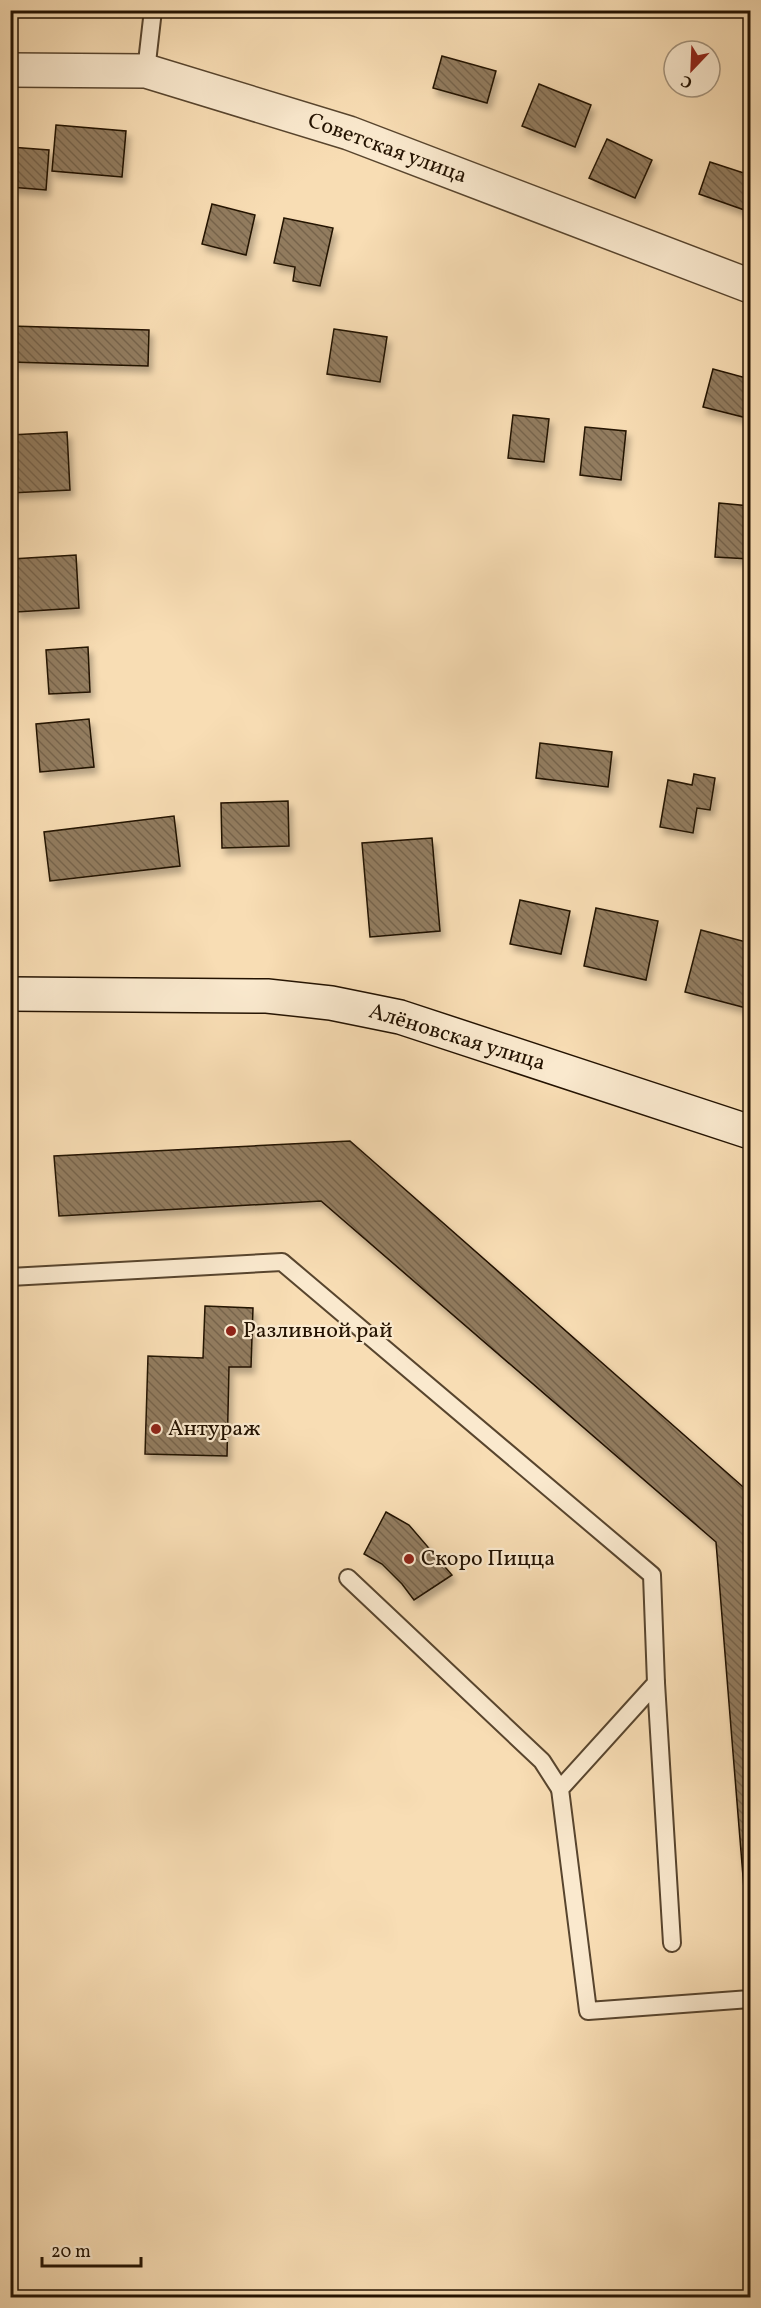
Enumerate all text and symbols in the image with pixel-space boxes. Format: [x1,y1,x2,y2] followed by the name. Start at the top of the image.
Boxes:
[662,39,722,99] north arrow
[678,69,696,93] text: С
[303,106,471,192] street label: Советская улица
[365,996,549,1080] street label: Алёновская улица
[243,1316,393,1347] place label: Разливной рай
[224,1324,238,1338] marker: Разливной рай
[168,1414,261,1445] place label: Антураж
[149,1422,163,1436] marker: Антураж
[421,1544,555,1575] place label: Скоро Пицца
[402,1552,416,1566] marker: Скоро Пицца
[42,2230,141,2268] scale bar
[51,2240,91,2265] text: 20 m

